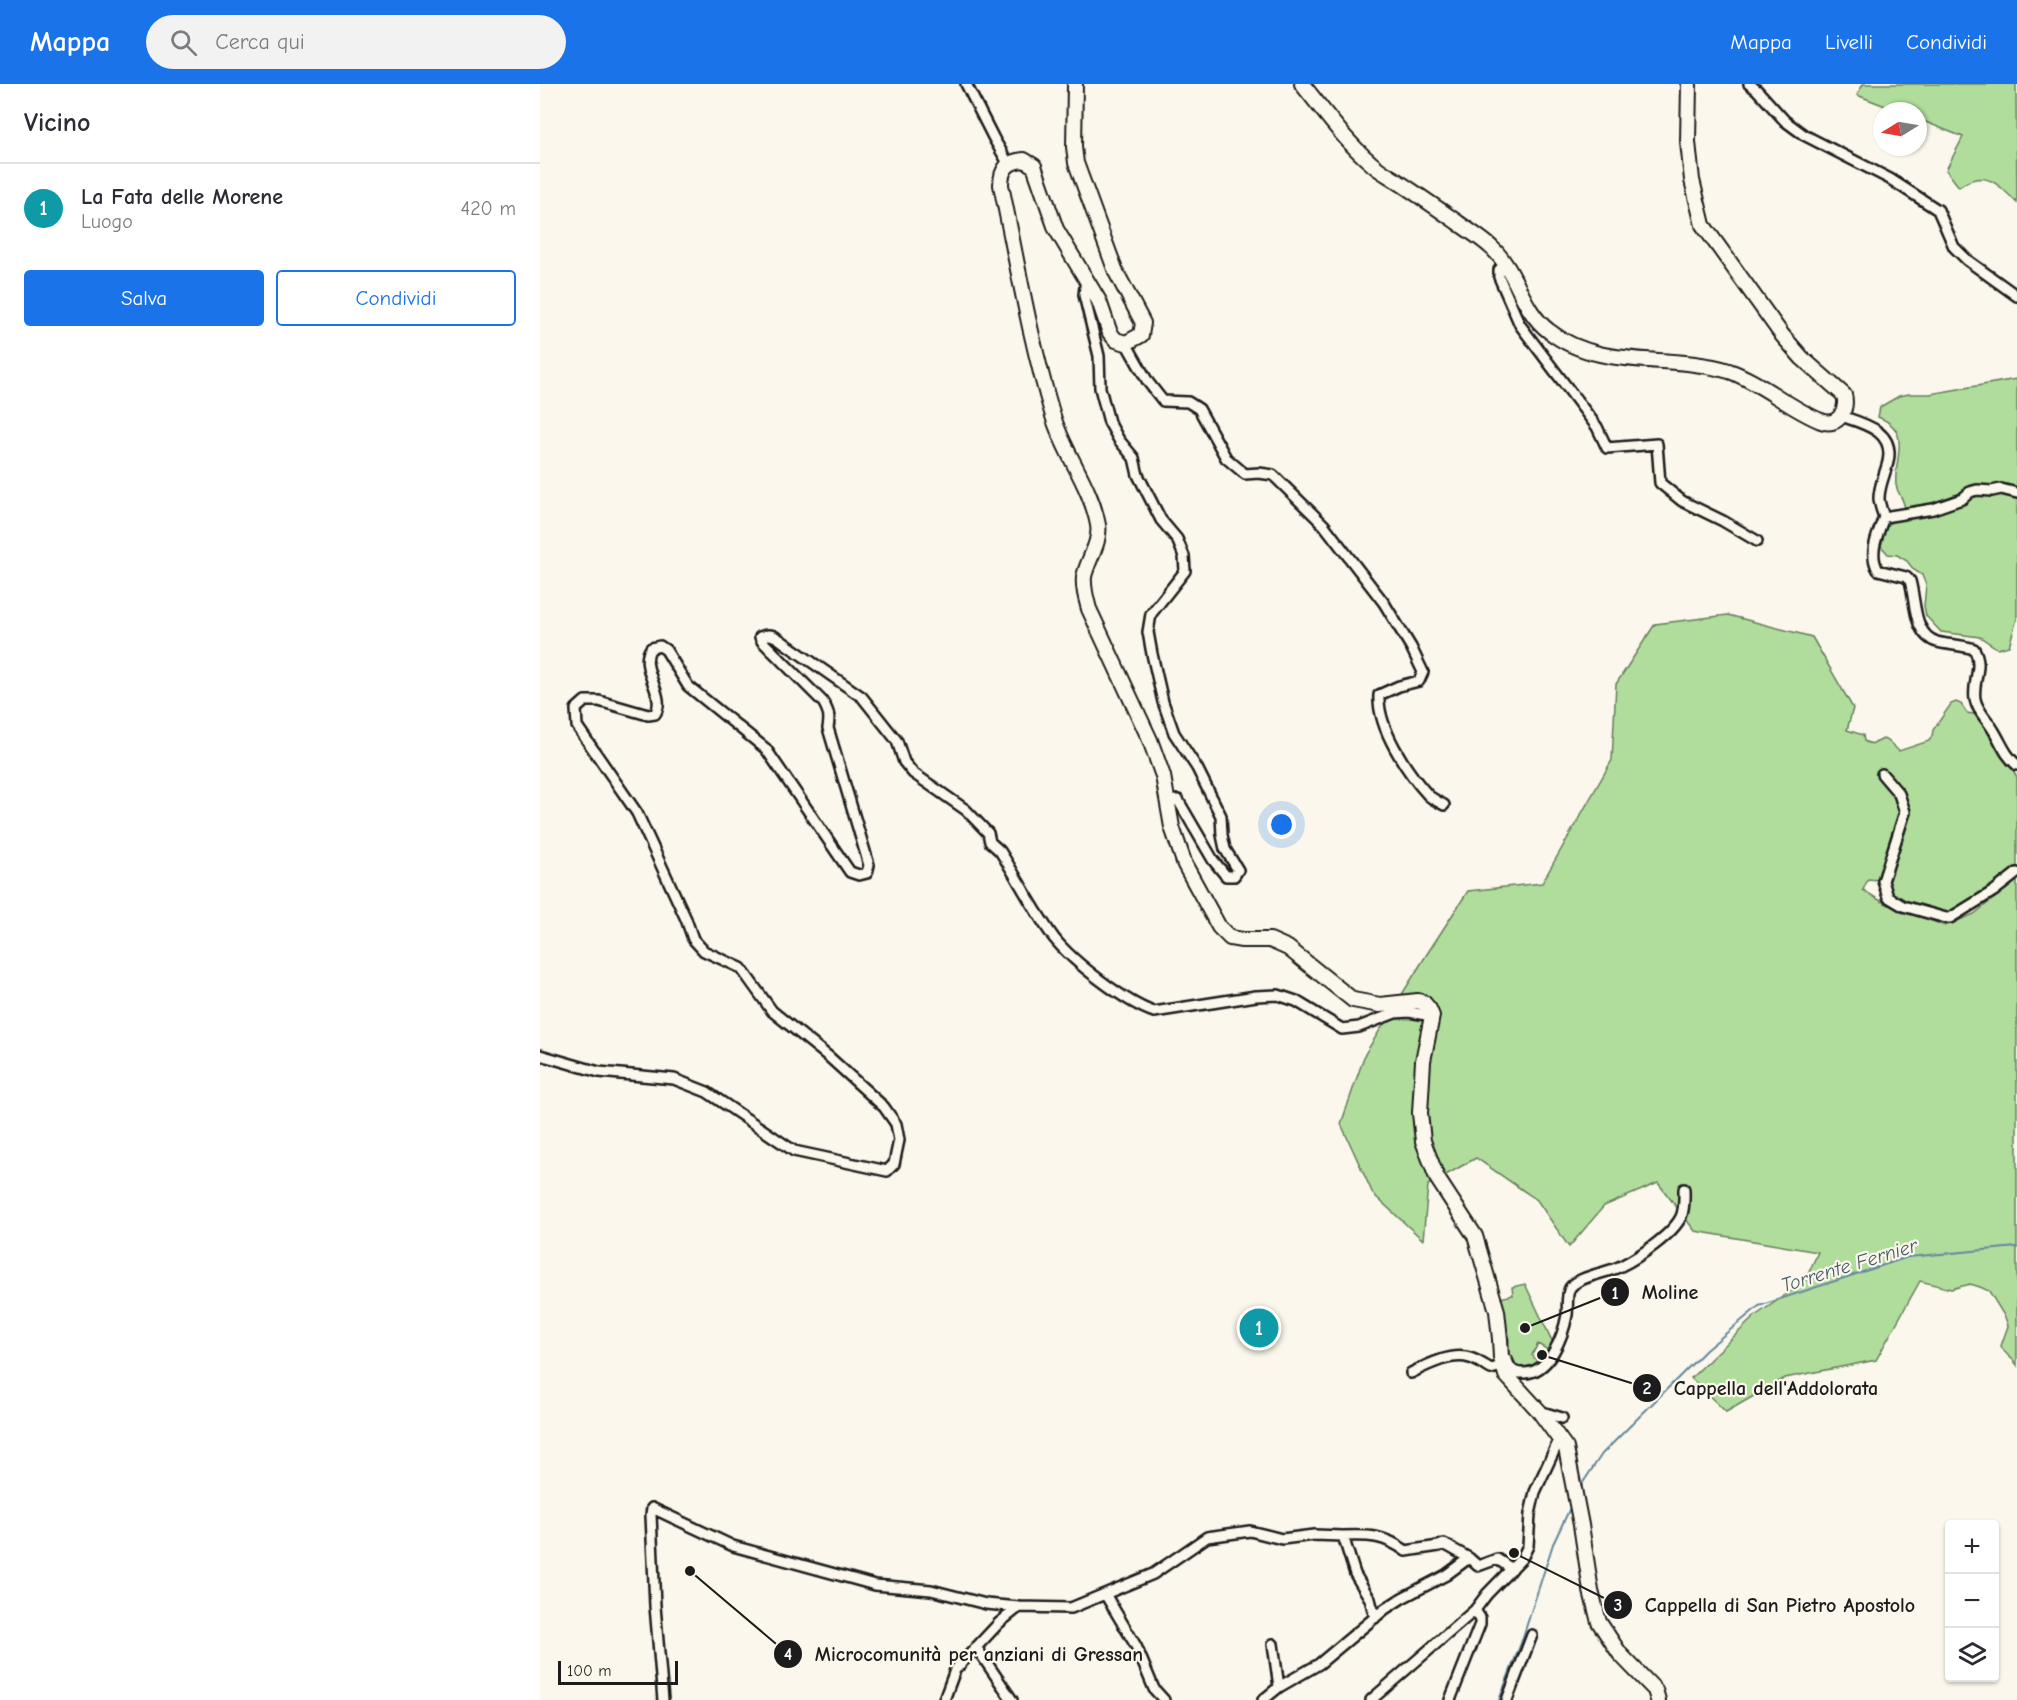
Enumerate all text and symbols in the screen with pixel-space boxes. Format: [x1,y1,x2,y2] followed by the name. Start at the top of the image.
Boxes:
[146,15,566,69] search box
[30,26,110,58] text: Mappa
[167,26,200,59] icon: search
[215,29,305,55] text: Cerca qui
[1730,30,1792,54] text: Mappa
[1825,30,1873,54] text: Livelli
[1906,30,1987,54] text: Condividi
[1873,102,1927,156] north arrow
[24,108,90,138] text: Vicino
[81,184,283,210] text: La Fata delle Morene
[40,197,47,220] text: 1
[460,197,516,220] text: 420 m
[81,210,133,233] text: Luogo
[24,270,264,326] button: Salva
[276,270,516,326] button: Condividi
[1267,810,1296,839] your location
[1778,1234,1921,1297] water label: Torrente Fernier
[1600,1273,1710,1311] callout: Moline
[1642,1281,1699,1304] text: Moline
[1611,1283,1619,1304] text: 1
[1240,1306,1278,1350] pin: 1
[1632,1369,1890,1407] callout: Cappella dell'Addolorata
[1674,1377,1878,1400] text: Cappella dell'Addolorata
[1643,1378,1652,1399] text: 2
[1945,1520,1999,1682] map controls
[1945,1520,1999,1574] button: +
[1945,1574,1999,1628] button: −
[1603,1586,1928,1624] callout: Cappella di San Pietro Apostolo
[1645,1594,1915,1617] text: Cappella di San Pietro Apostolo
[1614,1595,1622,1616] text: 3
[1945,1628,1999,1682] button: layers
[773,1635,1156,1673] callout: Microcomunità per anziani di Gressan
[815,1643,1143,1666] text: Microcomunità per anziani di Gressan
[784,1644,792,1665] text: 4
[558,1658,678,1686] scale bar
[567,1662,611,1680] text: 100 m

